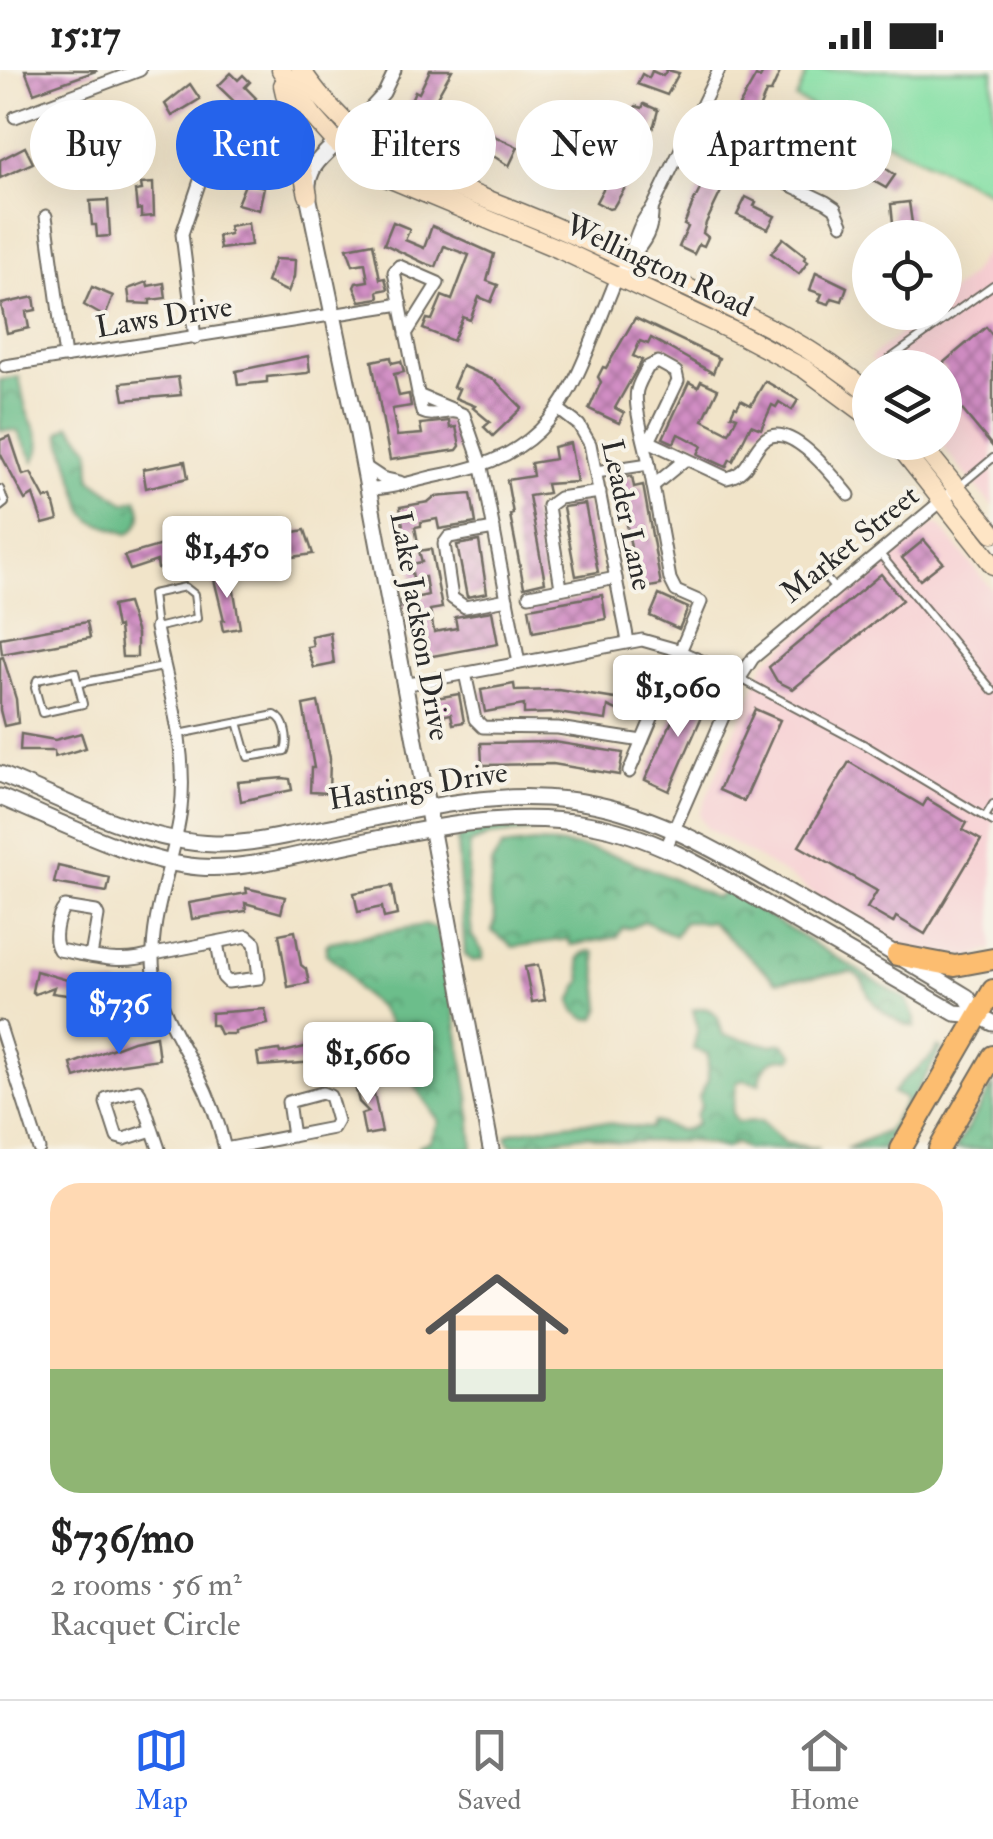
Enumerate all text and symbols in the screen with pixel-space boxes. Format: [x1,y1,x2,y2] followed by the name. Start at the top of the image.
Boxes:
[50,11,121,59] text: 15:17
[30,100,156,190] chip: Buy
[176,100,315,190] chip: Rent
[335,100,496,190] chip: Filters
[516,100,653,190] chip: New
[673,100,892,190] chip: Apartment
[558,206,759,326] street label: Wellington Road
[852,220,962,460] map controls
[852,220,962,330] button: locate
[93,288,235,346] street label: Laws Drive
[852,350,962,460] button: layers
[593,436,661,594] street label: Leader Lane
[773,477,927,611] street label: Market Street
[382,509,458,743] street label: Lake Jackson Drive
[146,516,308,601] pin: $1,450
[184,528,270,568] text: $1,450
[597,655,759,740] pin: $1,060
[635,667,721,707] text: $1,060
[326,754,510,818] street label: Hastings Drive
[60,972,178,1057] pin: $736
[88,984,150,1024] text: $736
[287,1022,449,1107] pin: $1,660
[325,1034,411,1074] text: $1,660
[407,1248,587,1428] icon: home
[50,1513,194,1565] text: $736/mo
[50,1565,242,1605] text: 2 rooms · 56 m²
[50,1605,240,1645] text: Racquet Circle
[134,1723,189,1818] tab: Map
[457,1723,521,1818] tab: Saved
[789,1723,859,1818] tab: Home

